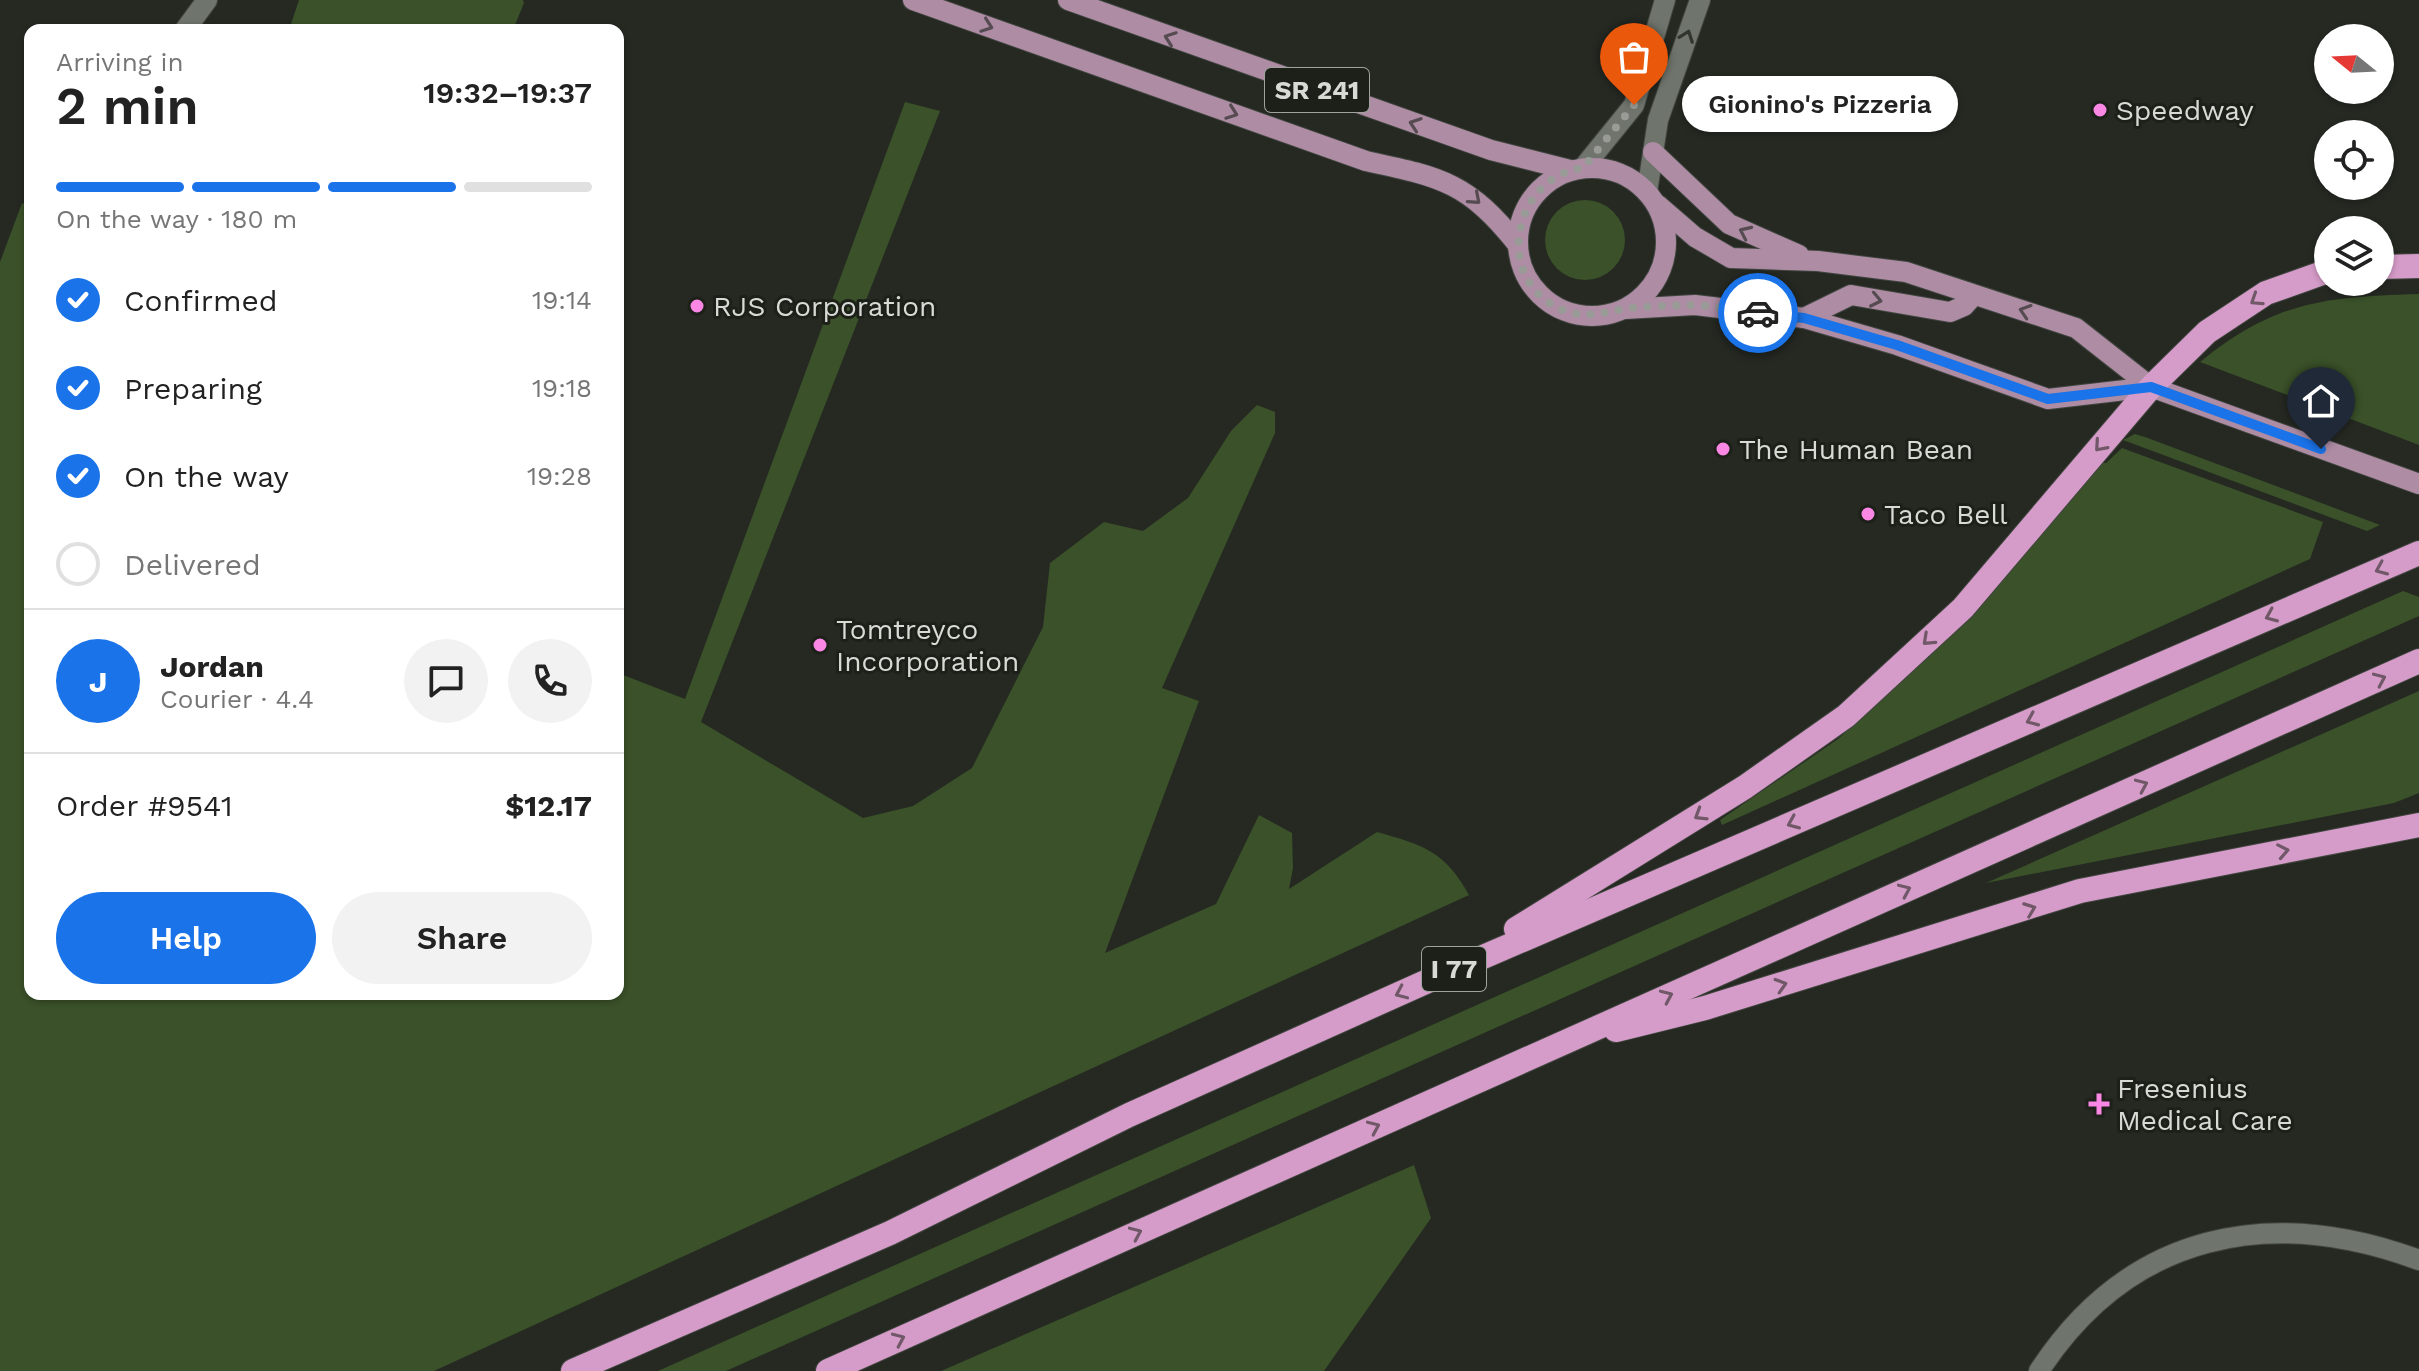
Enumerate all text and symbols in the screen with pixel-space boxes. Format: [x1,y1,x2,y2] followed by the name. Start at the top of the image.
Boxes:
[979,16,993,33] one-way arrow
[1600,23,1668,105] pin
[2314,24,2394,104] north arrow
[2314,24,2394,296] map controls
[1678,30,1694,44] one-way arrow
[1164,31,1178,48] one-way arrow
[1612,35,1656,79] icon: bag
[56,47,184,77] text: Arriving in
[1265,68,1369,112] road number: SR 241
[423,75,592,110] text: 19:32–19:37
[56,76,199,137] text: 2 min
[1682,77,1958,133] callout: Gionino's Pizzeria
[1708,89,1932,119] text: Gionino's Pizzeria
[2116,94,2254,127] place label: Speedway
[2091,101,2109,119] marker: Speedway
[1224,104,1238,120] one-way arrow
[1409,117,1423,133] one-way arrow
[2314,120,2394,200] button: locate
[1466,189,1481,204] one-way arrow
[56,204,297,234] text: On the way · 180 m
[2314,216,2394,296] button: layers
[1739,226,1754,242] one-way arrow
[1718,273,1798,353] courier
[56,278,100,322] icon: check
[124,283,278,318] text: Confirmed
[532,285,592,315] text: 19:14
[713,290,936,323] place label: RJS Corporation
[2250,290,2265,305] one-way arrow
[1736,291,1780,335] icon: car
[1869,291,1882,308] one-way arrow
[688,297,706,315] marker: RJS Corporation
[2018,305,2032,321] one-way arrow
[56,366,100,410] icon: check
[2287,367,2355,449] pin
[124,371,262,406] text: Preparing
[532,373,592,403] text: 19:18
[2299,379,2343,423] icon: home
[1739,433,1973,466] place label: The Human Bean
[2095,437,2110,452] one-way arrow
[1714,440,1732,458] marker: The Human Bean
[56,454,100,498] icon: check
[124,459,289,494] text: On the way
[527,461,592,491] text: 19:28
[1884,498,2008,531] place label: Taco Bell
[1859,505,1877,523] marker: Taco Bell
[124,547,261,582] text: Delivered
[2375,560,2389,576] one-way arrow
[2265,607,2279,623] one-way arrow
[836,613,1019,678] place label: Tomtreyco Incorporation
[1922,631,1937,645] one-way arrow
[811,636,829,654] marker: Tomtreyco Incorporation
[404,639,488,723] button: chat
[508,639,592,723] button: phone
[160,649,264,684] text: Jordan
[89,664,107,699] text: J
[2372,673,2386,689] one-way arrow
[160,684,314,714] text: Courier · 4.4
[2026,710,2040,726] one-way arrow
[2134,778,2148,794] one-way arrow
[56,788,233,823] text: Order #9541
[505,788,592,823] text: $12.17
[1694,806,1709,821] one-way arrow
[1787,813,1802,829] one-way arrow
[2276,843,2289,860] one-way arrow
[1896,884,1911,900] one-way arrow
[56,892,316,984] button: Help
[332,892,592,984] button: Share
[2022,902,2036,919] one-way arrow
[1422,947,1486,991] road number: I 77
[1774,978,1788,994] one-way arrow
[1395,983,1409,999] one-way arrow
[1659,990,1673,1006] one-way arrow
[2117,1072,2293,1137] place label: Fresenius Medical Care
[2088,1093,2110,1115] marker: Fresenius Medical Care
[1365,1121,1380,1137] one-way arrow
[1128,1227,1142,1243] one-way arrow
[891,1333,905,1349] one-way arrow

